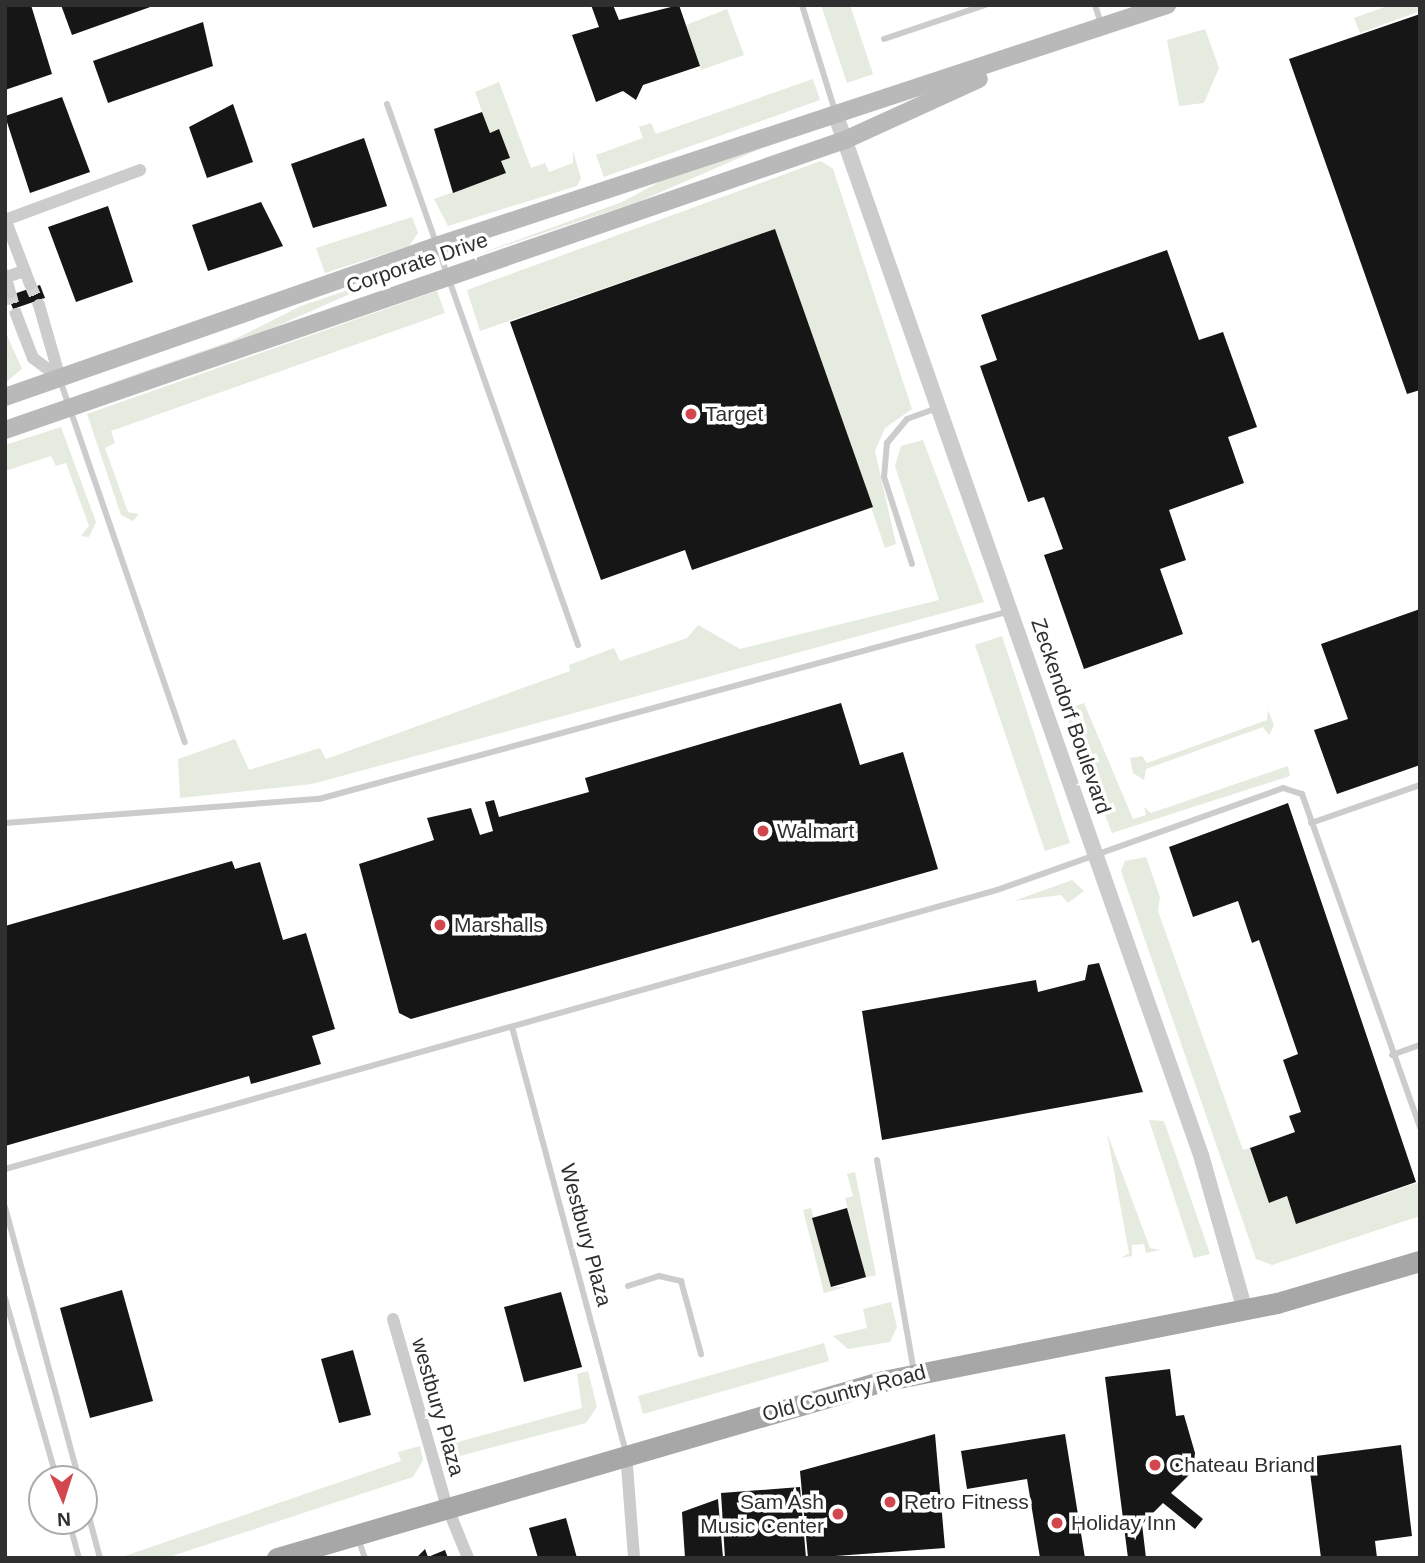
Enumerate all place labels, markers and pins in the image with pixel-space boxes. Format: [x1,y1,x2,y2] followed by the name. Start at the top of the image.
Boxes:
[705,401,763,427] place label: Target
[683,406,699,422] marker: Target
[777,818,854,844] place label: Walmart
[755,823,771,839] marker: Walmart
[454,912,544,938] place label: Marshalls
[432,917,448,933] marker: Marshalls
[1169,1452,1315,1478] place label: Chateau Briand
[1147,1457,1163,1473] marker: Chateau Briand
[700,1489,824,1539] place label: Sam Ash Music Center
[904,1489,1029,1515] place label: Retro Fitness
[882,1494,898,1510] marker: Retro Fitness
[830,1506,846,1522] marker: Sam Ash Music Center
[1071,1510,1176,1536] place label: Holiday Inn
[1049,1515,1065,1531] marker: Holiday Inn

